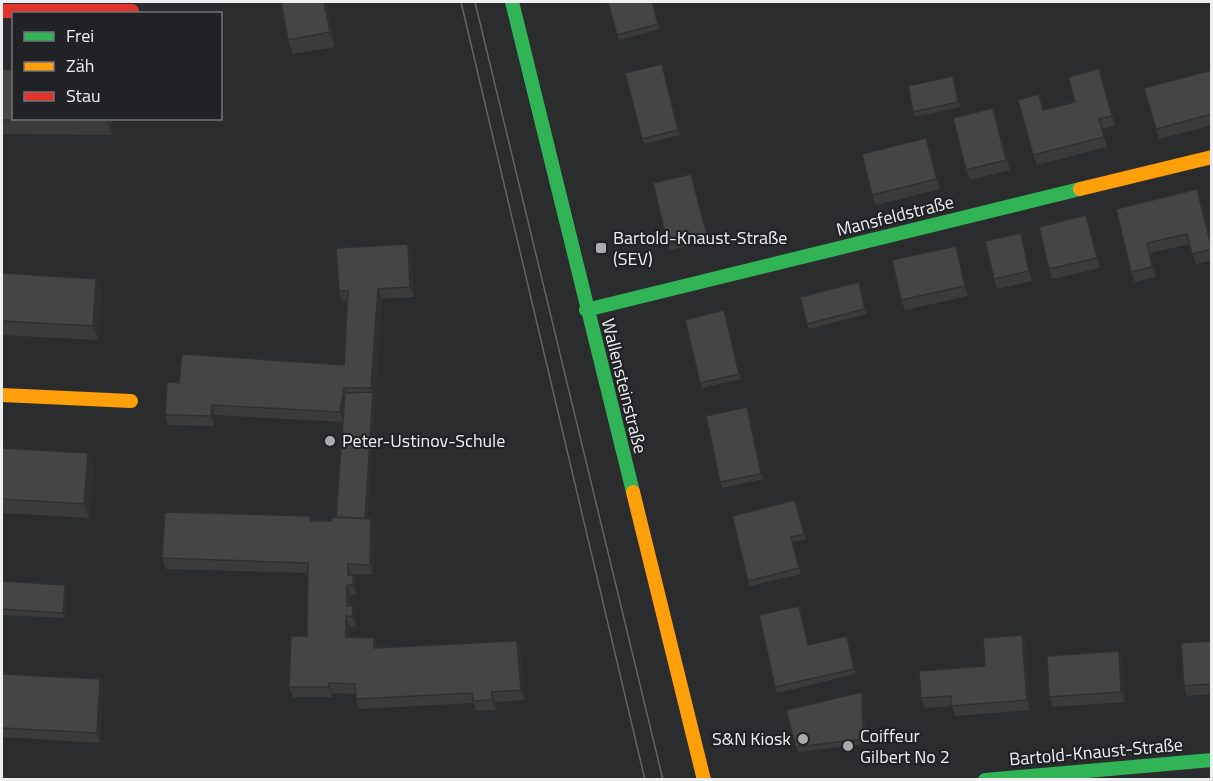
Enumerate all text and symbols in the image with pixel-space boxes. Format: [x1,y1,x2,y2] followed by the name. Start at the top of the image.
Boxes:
[12,12,222,120] legend
[66,22,94,49] text: Frei
[66,52,94,79] text: Zäh
[66,82,101,109] text: Stau
[833,188,956,243] street label: Mansfeldstraße
[613,224,787,272] place label: Bartold-Knaust-Straße (SEV)
[594,241,608,255] marker: Bartold-Knaust-Straße (SEV)
[595,315,654,456] street label: Wallensteinstraße
[342,427,505,454] place label: Peter-Ustinov-Schule
[323,434,337,448] marker: Peter-Ustinov-Schule
[860,722,950,770] place label: Coiffeur Gilbert No 2
[712,725,791,752] place label: S&N Kiosk
[1008,730,1184,773] street label: Bartold-Knaust-Straße
[796,732,810,746] marker: S&N Kiosk
[841,739,855,753] marker: Coiffeur Gilbert No 2

